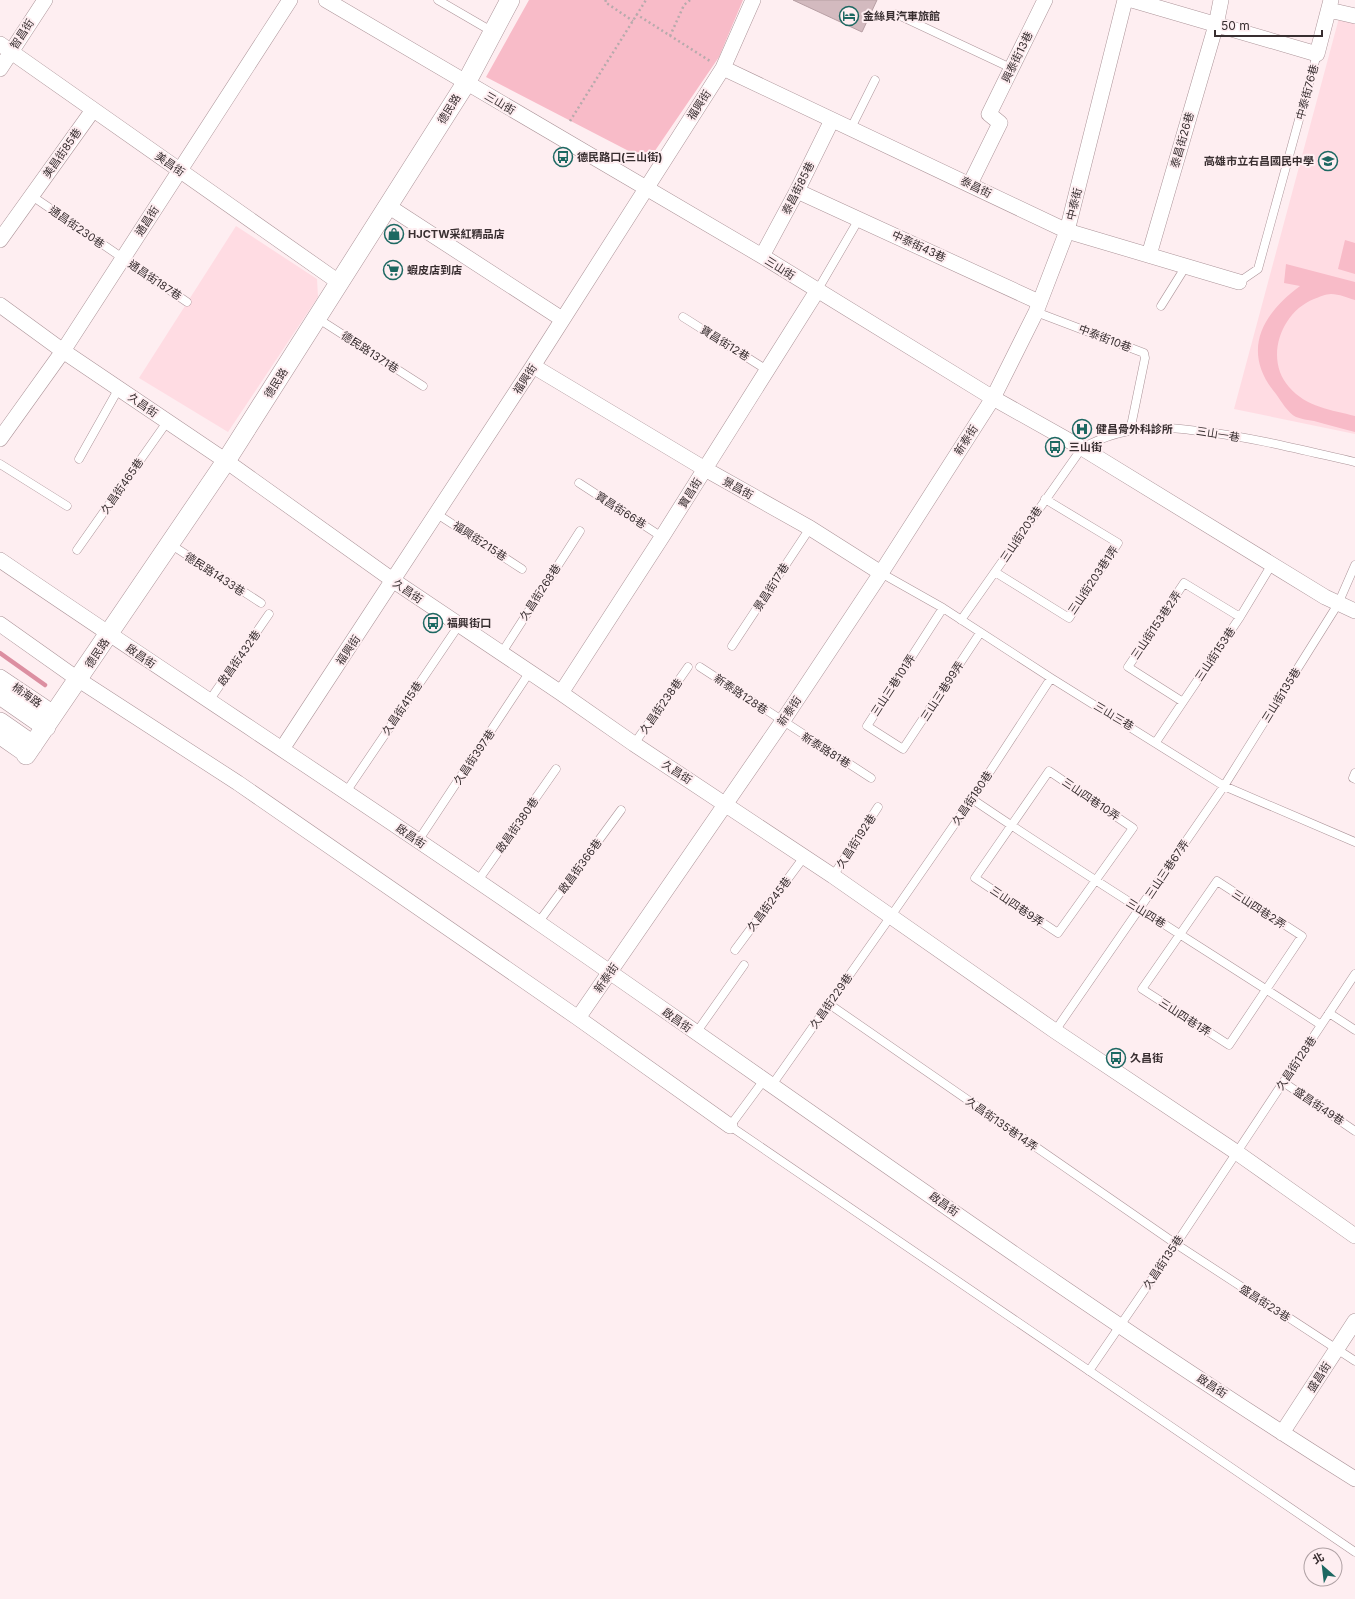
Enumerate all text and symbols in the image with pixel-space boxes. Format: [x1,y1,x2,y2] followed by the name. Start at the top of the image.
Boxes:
[838,5,860,27] hotel icon: 金絲貝汽車旅館
[863,9,940,23] place label: 金絲貝汽車旅館
[1215,12,1322,38] scale bar
[7,16,37,52] street label: 智昌街
[1221,18,1250,33] text: 50 m
[999,29,1035,85] street label: 興泰街13巷
[1293,63,1321,121] street label: 中泰街76巷
[684,87,714,123] street label: 福興街
[482,89,518,117] street label: 三山街
[434,91,464,127] street label: 德民路
[1167,110,1197,170] street label: 泰昌街26巷
[40,125,84,181] street label: 美昌街85巷
[552,146,574,168] bus stop icon: 德民路口(三山街)
[152,149,188,179] street label: 美昌街
[577,150,662,164] place label: 德民路口(三山街)
[1317,150,1339,172] school or university icon: 高雄市立右昌國民中學
[1204,154,1314,168] place label: 高雄市立右昌國民中學
[779,159,817,217] street label: 泰昌街85巷
[958,173,994,201] street label: 泰昌街
[1063,186,1085,222] street label: 中泰街
[47,203,107,251] street label: 通昌街230巷
[132,203,162,239] street label: 通昌街
[383,223,405,245] shop icon: HJCTW采紅精品店
[408,227,505,241] place label: HJCTW采紅精品店
[890,227,948,265] street label: 中泰街43巷
[762,253,798,283] street label: 三山街
[126,257,184,303] street label: 通昌街187巷
[382,259,404,281] supermarket icon: 蝦皮店到店
[407,263,462,277] place label: 蝦皮店到店
[698,322,752,364] street label: 寶昌街12巷
[1077,322,1133,354] street label: 中泰街10巷
[339,328,401,376] street label: 德民路1371巷
[510,361,540,397] street label: 福興街
[261,365,291,401] street label: 德民路
[125,390,161,420] street label: 久昌街
[1071,418,1093,440] hospital icon: 健昌骨外科診所
[951,422,981,458] street label: 新泰街
[1096,422,1173,436] place label: 健昌骨外科診所
[1195,424,1241,444] street label: 三山一巷
[1044,436,1066,458] bus stop icon: 三山街
[1069,440,1102,454] place label: 三山街
[98,456,146,516] street label: 久昌街465巷
[720,474,756,502] street label: 景昌街
[675,475,705,511] street label: 寶昌街
[593,488,649,532] street label: 寶昌街66巷
[997,503,1045,565] street label: 三山街203巷
[450,518,510,564] street label: 福興街215巷
[1065,543,1121,617] street label: 三山街203巷1弄
[182,549,248,599] street label: 德民路1433巷
[750,560,792,614] street label: 景昌街17巷
[517,561,563,623] street label: 久昌街268巷
[390,576,426,606] street label: 久昌街
[1128,588,1184,662] street label: 三山街153巷2弄
[422,612,444,634] bus stop icon: 福興街口
[447,616,491,630] place label: 福興街口
[1192,624,1238,684] street label: 三山街153巷
[215,628,263,688] street label: 啟昌街432巷
[333,632,363,668] street label: 福興街
[82,635,112,671] street label: 德民路
[123,641,159,671] street label: 啟昌街
[868,651,918,719] street label: 三山三巷101弄
[917,658,967,724] street label: 三山三巷99弄
[1259,665,1303,725] street label: 三山街135巷
[711,671,771,717] street label: 新泰路128巷
[637,676,685,736] street label: 久昌街238巷
[379,678,425,738] street label: 久昌街415巷
[9,680,45,710] street label: 楠海路
[774,693,804,729] street label: 新泰街
[1092,699,1136,733] street label: 三山三巷
[450,727,498,787] street label: 久昌街397巷
[799,729,853,771] street label: 新泰路81巷
[659,757,695,787] street label: 久昌街
[949,768,995,828] street label: 久昌街180巷
[1060,775,1122,823] street label: 三山四巷10弄
[493,795,541,855] street label: 啟昌街380巷
[833,811,879,871] street label: 久昌街192巷
[393,821,429,851] street label: 啟昌街
[555,836,605,896] street label: 啟昌街366巷
[1142,837,1192,901] street label: 三山三巷67弄
[744,874,794,934] street label: 久昌街245巷
[987,883,1047,929] street label: 三山四巷9弄
[1229,886,1289,932] street label: 三山四巷2弄
[1124,895,1168,931] street label: 三山四巷
[591,960,621,996] street label: 新泰街
[807,971,855,1031] street label: 久昌街229巷
[1156,995,1214,1039] street label: 三山四巷1弄
[659,1005,695,1035] street label: 啟昌街
[1273,1033,1319,1093] street label: 久昌街128巷
[1105,1047,1127,1069] bus stop icon: 久昌街
[1130,1051,1163,1065] place label: 久昌街
[1291,1084,1347,1128] street label: 盛昌街49巷
[963,1094,1041,1154] street label: 久昌街135巷14弄
[926,1189,962,1219] street label: 啟昌街
[1140,1232,1186,1292] street label: 久昌街135巷
[1237,1281,1293,1325] street label: 盛昌街23巷
[1304,1359,1334,1395] street label: 盛昌街
[1194,1371,1230,1401] street label: 啟昌街
[1303,1547,1343,1587] north arrow
[1310,1549,1326,1567] text: 北

